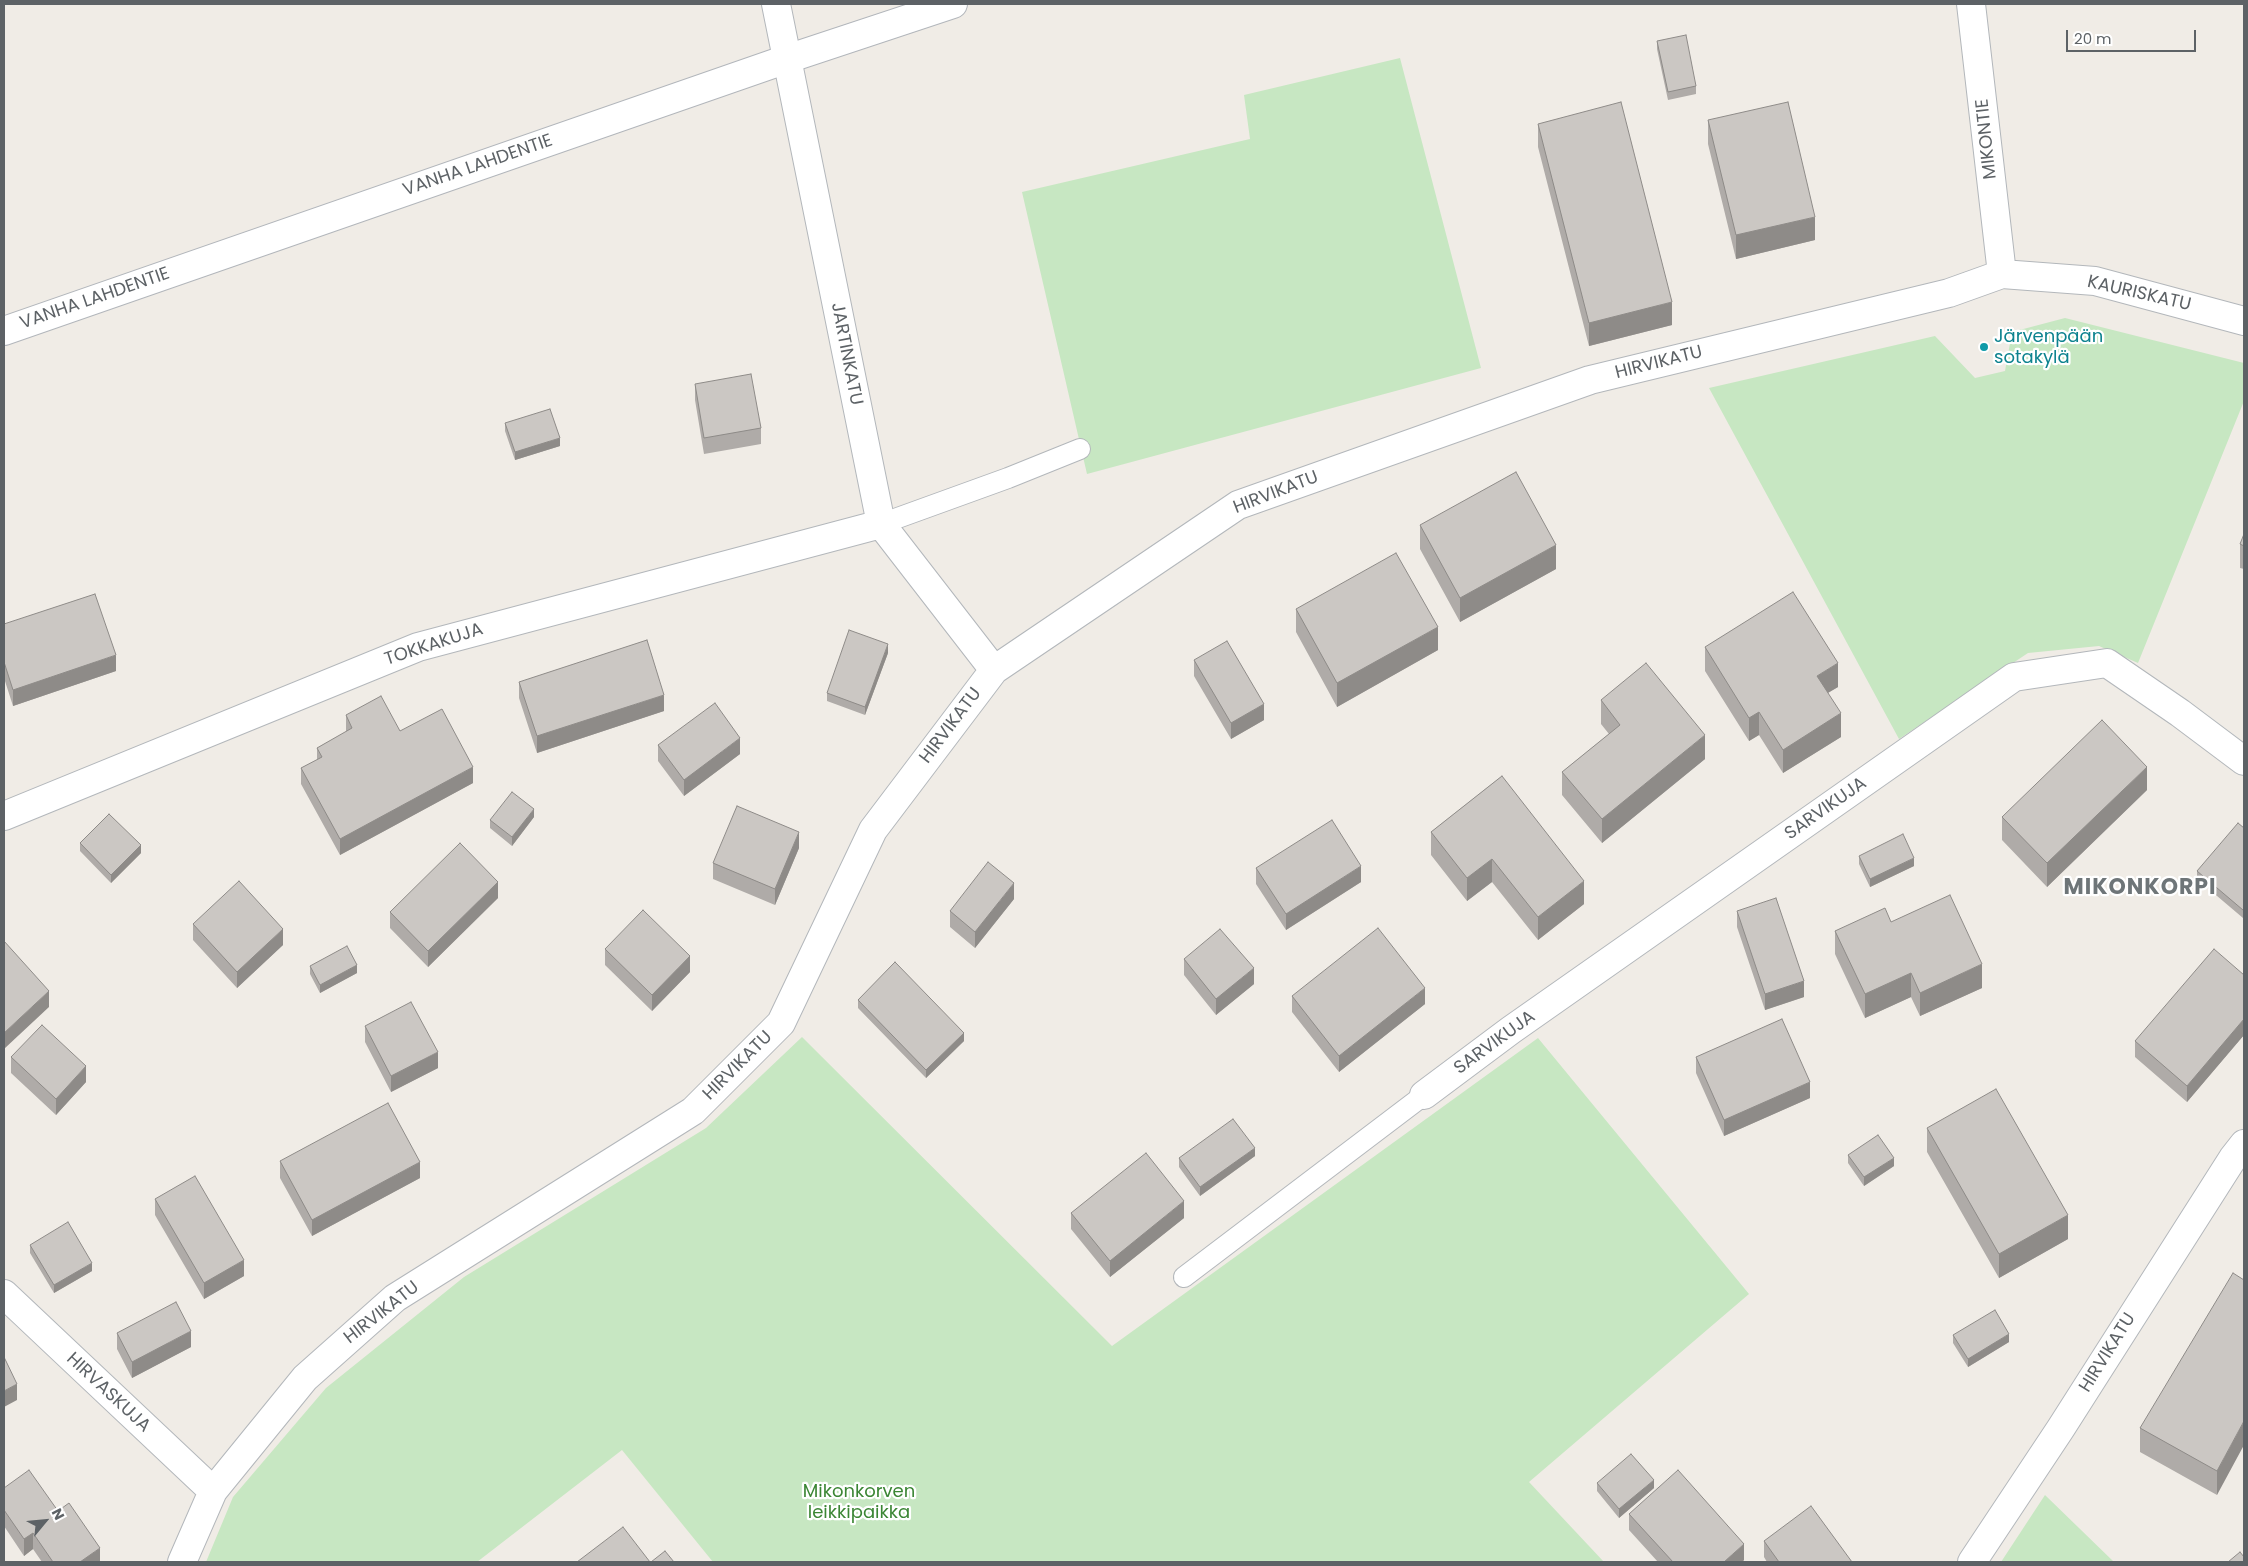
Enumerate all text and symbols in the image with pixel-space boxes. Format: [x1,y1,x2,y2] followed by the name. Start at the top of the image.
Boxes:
[2068,20,2198,52] scale bar
[2074,28,2112,49] text: 20 m
[1972,98,2002,180] street label: MIKONTIE
[400,130,556,202] street label: VANHA LAHDENTIE
[17,263,173,335] street label: VANHA LAHDENTIE
[2085,272,2193,316] street label: KAURISKATU
[825,301,867,407] street label: JARTINKATU
[1994,326,2103,368] place label: Järvenpään sotakylä
[1978,341,1990,353] marker: Järvenpään sotakylä
[1613,342,1705,384] street label: HIRVIKATU
[1230,467,1322,519] street label: HIRVIKATU
[382,619,486,671] street label: TOKKAKUJA
[916,684,986,768] street label: HIRVIKATU
[1781,773,1871,845] street label: SARVIKUJA
[2062,875,2218,901] district label: MIKONKORPI
[1450,1006,1540,1080] street label: SARVIKUJA
[699,1027,777,1105] street label: HIRVIKATU
[340,1277,424,1349] street label: HIRVIKATU
[2075,1309,2141,1397] street label: HIRVIKATU
[61,1349,155,1437] street label: HIRVASKUJA
[803,1481,915,1524] park label: Mikonkorven leikkipaikka
[20,1496,70,1546] north arrow
[47,1505,70,1523] text: N

